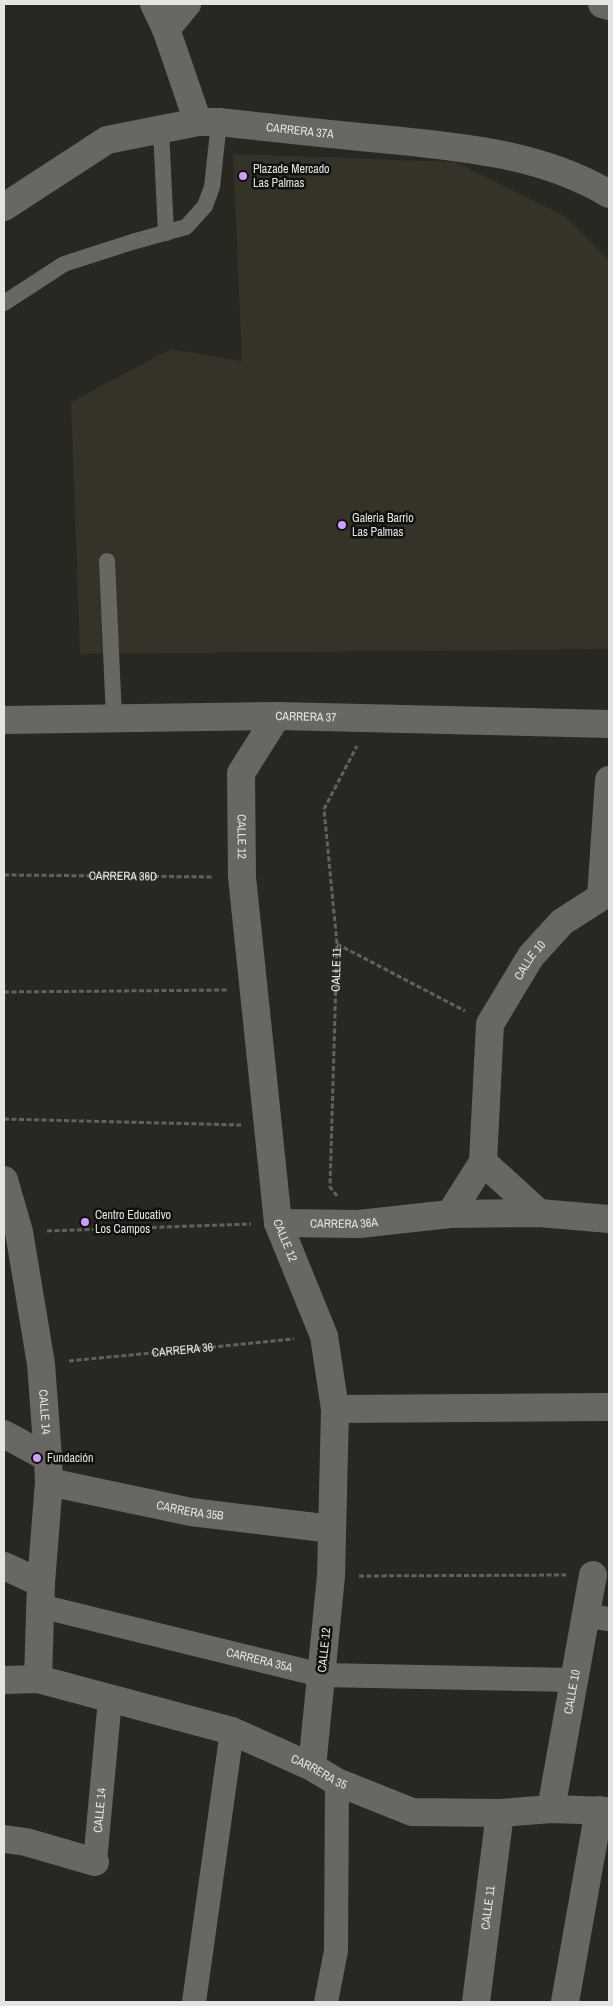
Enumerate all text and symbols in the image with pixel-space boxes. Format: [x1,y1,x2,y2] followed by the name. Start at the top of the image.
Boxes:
[265,119,335,142] street label: CARRERA 37A
[253,161,330,191] place label: Plazade Mercado Las Palmas
[237,170,249,182] marker: Plazade Mercado Las Palmas
[352,510,414,540] place label: Galeria Barrio Las Palmas
[336,519,348,531] marker: Galeria Barrio Las Palmas
[275,708,337,725] street label: CARRERA 37
[233,814,250,859] street label: CALLE 12
[89,868,157,884] street label: CARRERA 36D
[510,937,549,983] street label: CALLE 10
[328,947,345,992] street label: CALLE 11
[95,1207,171,1237] place label: Centro Educativo Los Campos
[310,1214,379,1232] street label: CARRERA 36A
[79,1216,91,1228] marker: Centro Educativo Los Campos
[270,1218,301,1264] street label: CALLE 12
[151,1339,214,1361] street label: CARRERA 36
[35,1389,54,1435] street label: CALLE 14
[47,1450,94,1466] place label: Fundación
[31,1452,43,1464] marker: Fundación
[155,1497,225,1524] street label: CARRERA 35B
[314,1627,334,1673] street label: CALLE 12
[225,1644,295,1676] street label: CARRERA 35A
[560,1668,584,1715] street label: CALLE 10
[288,1751,350,1793] street label: CARRERA 35
[90,1787,110,1833] street label: CALLE 14
[477,1884,499,1931] street label: CALLE 11

